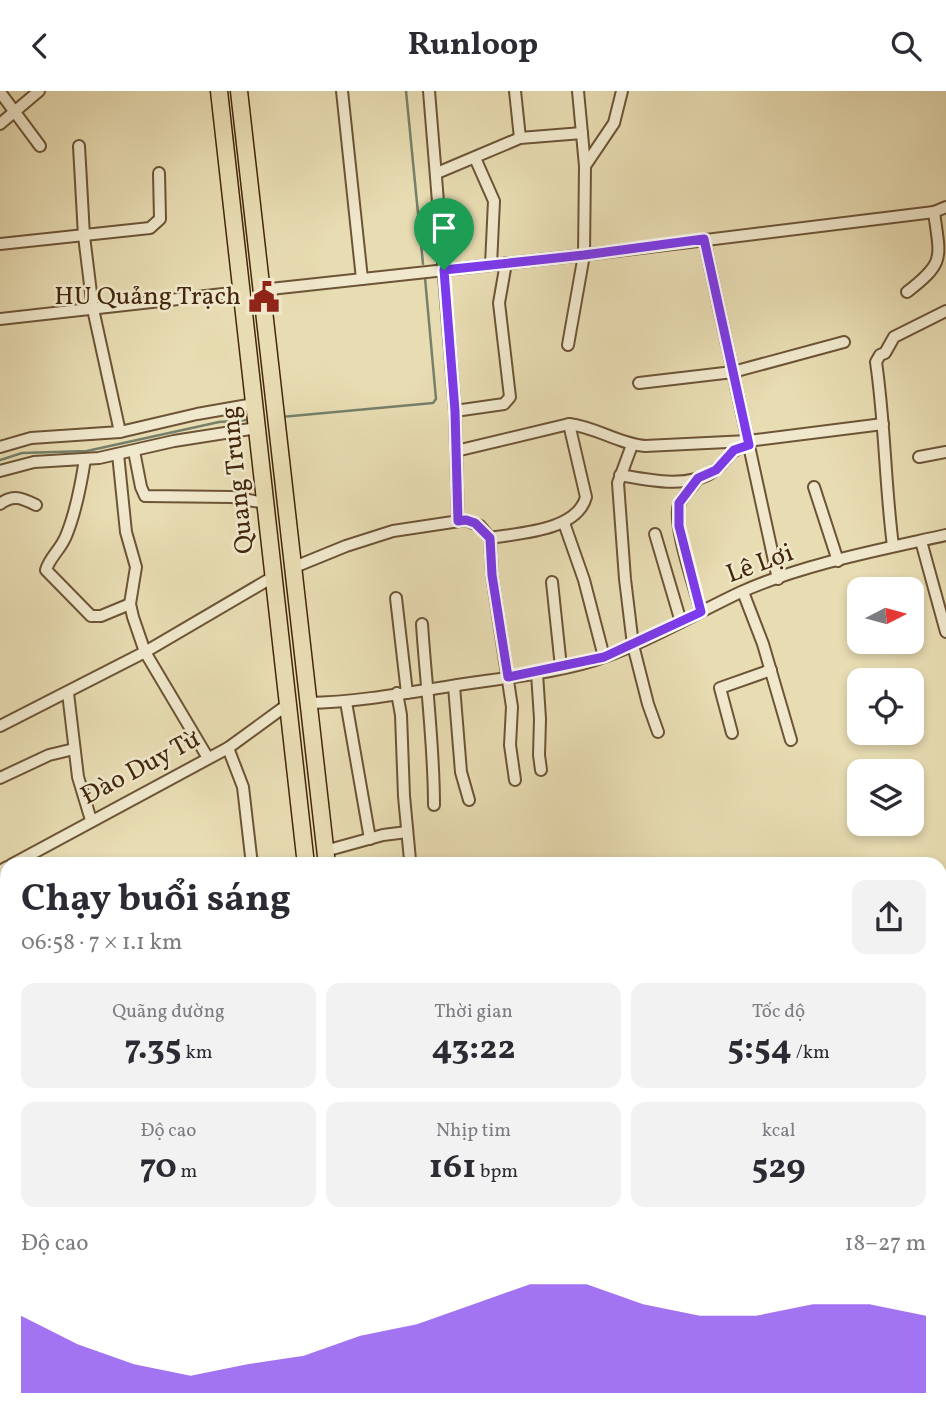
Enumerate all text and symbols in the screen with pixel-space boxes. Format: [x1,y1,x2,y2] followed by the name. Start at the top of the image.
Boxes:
[408,24,538,68] text: Runloop
[21,27,59,65] icon: back
[887,27,925,65] icon: search
[414,198,474,270] pin
[425,209,463,247] icon: arrive
[54,279,241,315] place label: HU Quảng Trạch
[247,280,281,314] public building icon: HU Quảng Trạch
[212,404,264,556] street label: Quang Trung
[721,535,799,593] street label: Lê Lợi
[847,577,924,655] north arrow
[847,577,924,836] map controls
[847,668,924,745] button: locate
[75,721,207,815] street label: Đào Duy Từ
[847,759,924,836] button: layers
[21,874,291,927] text: Chạy buổi sáng
[852,880,926,954] button: share
[21,927,182,959] text: 06:58 · 7 × 1.1 km
[112,999,225,1025] text: Quãng đường
[434,999,513,1025] text: Thời gian
[752,999,805,1025] text: Tốc độ
[124,1025,182,1073] text: 7.35
[431,1025,516,1073] text: 43:22
[727,1025,792,1073] text: 5:54
[182,1040,213,1066] text: km
[792,1040,830,1066] text: /km
[141,1118,196,1144] text: Độ cao
[436,1118,511,1144] text: Nhịp tim
[762,1118,795,1144] text: kcal
[140,1144,177,1192] text: 70
[429,1144,476,1192] text: 161
[751,1144,806,1192] text: 529
[177,1159,197,1185] text: m
[476,1159,518,1185] text: bpm
[21,1228,89,1260] text: Độ cao
[844,1228,926,1260] text: 18–27 m

